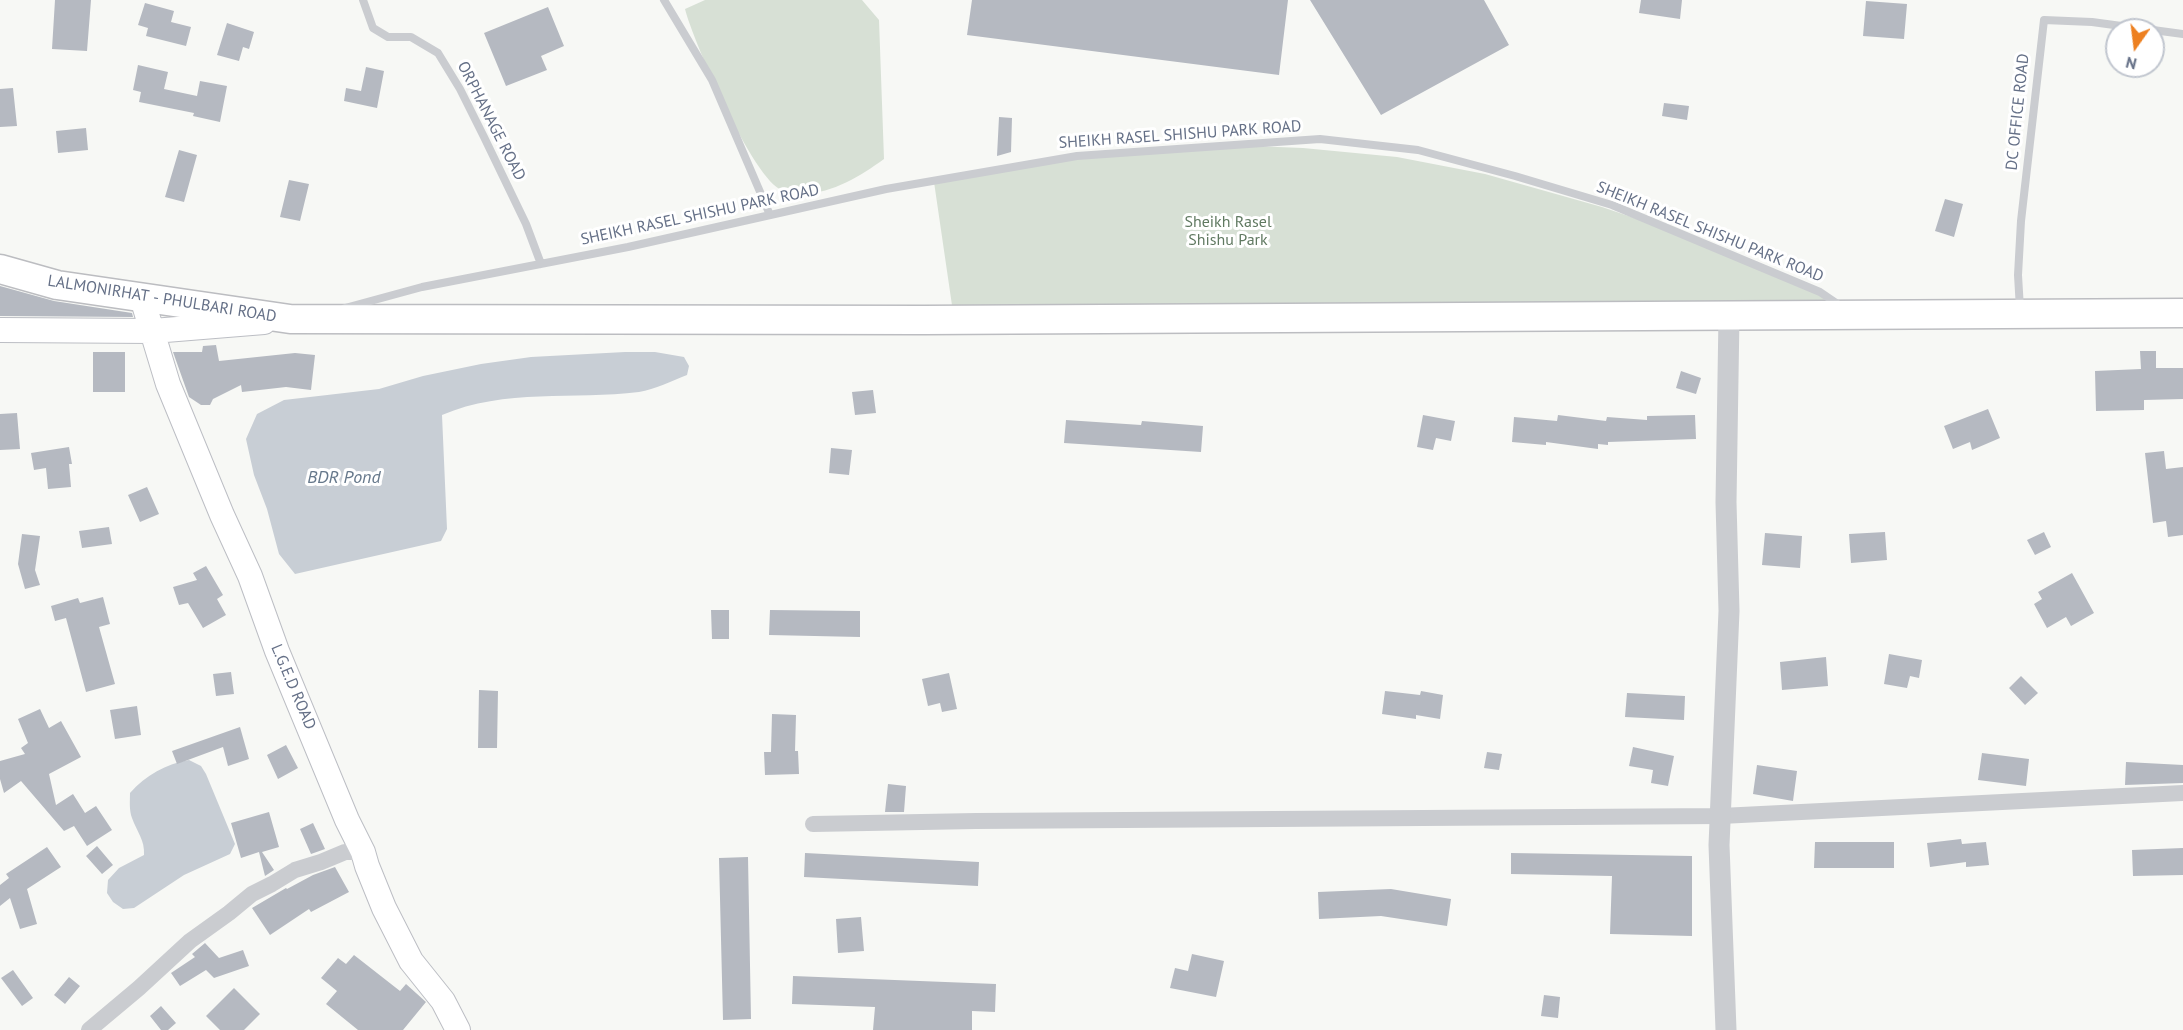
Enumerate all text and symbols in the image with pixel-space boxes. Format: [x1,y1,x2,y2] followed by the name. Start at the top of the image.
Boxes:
[2105,18,2165,78] north arrow
[2002,53,2034,171] street label: DC OFFICE ROAD
[2124,53,2139,75] text: N
[453,58,529,184] street label: ORPHANAGE ROAD
[1058,117,1302,153] street label: SHEIKH RASEL SHISHU PARK ROAD
[1594,178,1826,286] street label: SHEIKH RASEL SHISHU PARK ROAD
[579,180,821,250] street label: SHEIKH RASEL SHISHU PARK ROAD
[1184,212,1272,250] park label: Sheikh Rasel Shishu Park
[46,271,278,327] street label: LALMONIRHAT - PHULBARI ROAD
[307,467,381,489] water label: BDR Pond
[266,641,320,733] street label: L.G.E.D ROAD

